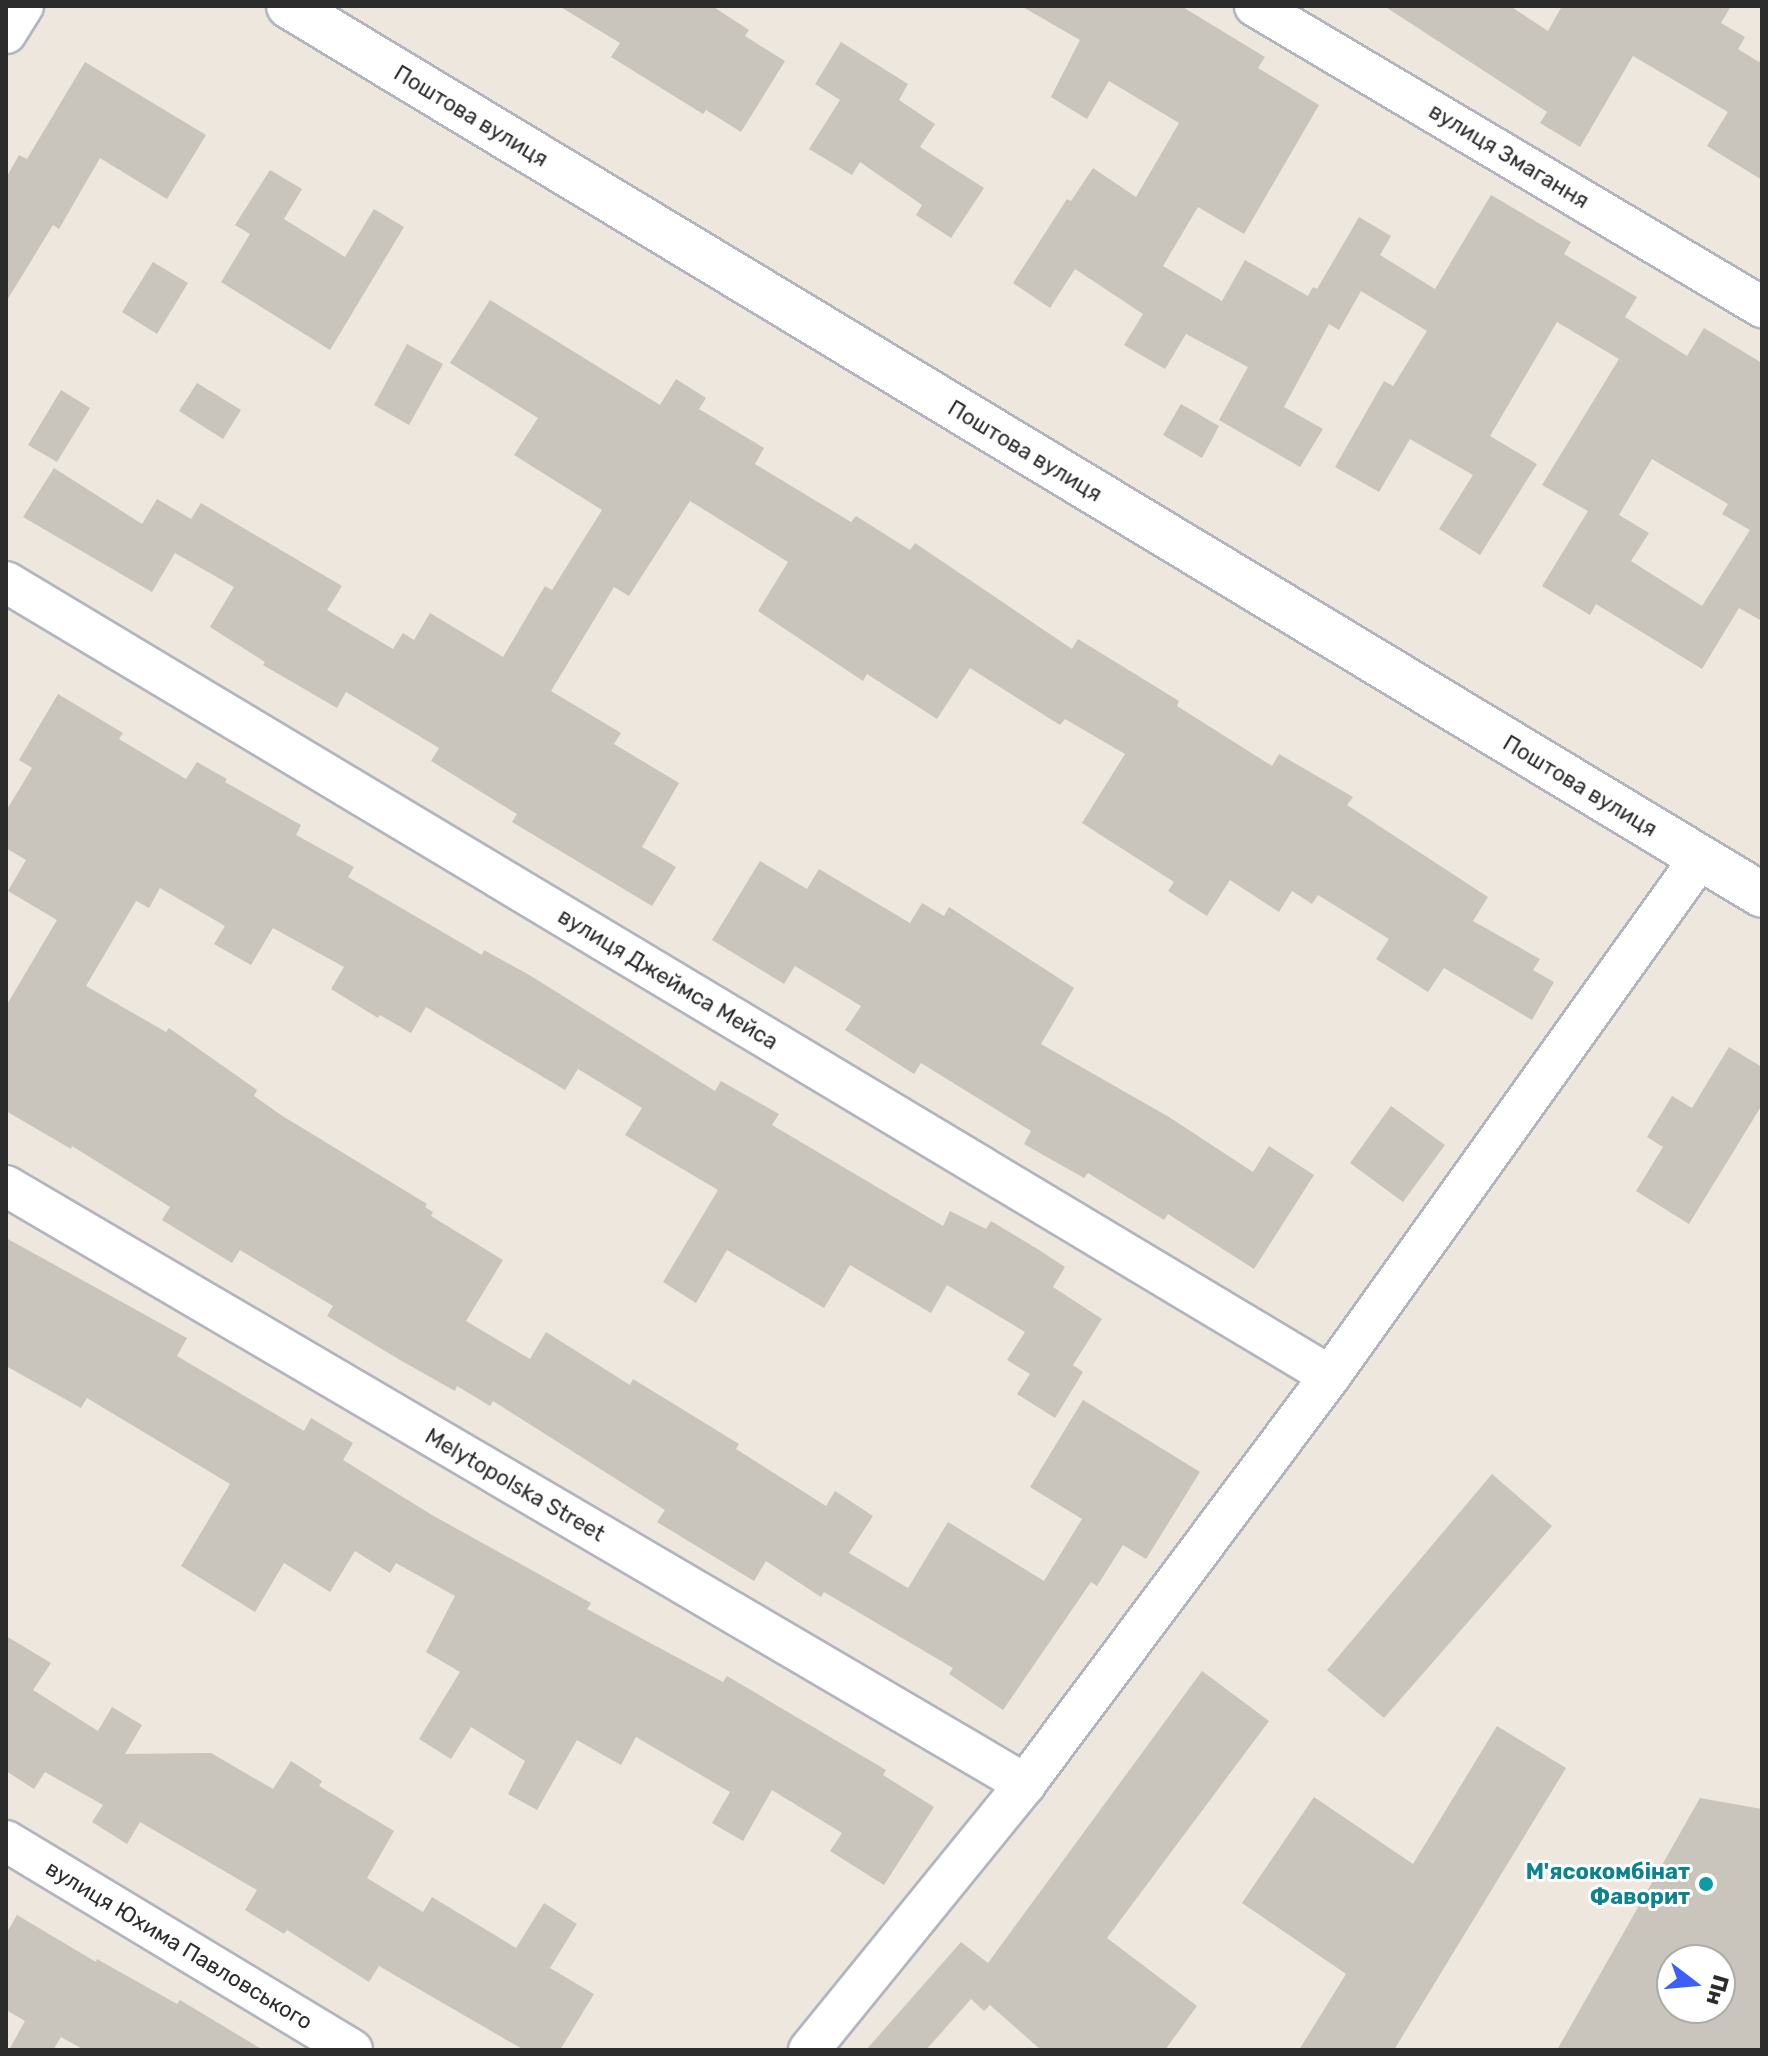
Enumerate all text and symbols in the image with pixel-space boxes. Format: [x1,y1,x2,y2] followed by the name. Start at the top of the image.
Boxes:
[389,60,553,172] street label: Поштова вулиця
[1424,98,1594,214] street label: вулиця Змагання
[943,395,1107,507] street label: Поштова вулиця
[1498,730,1662,842] street label: Поштова вулиця
[553,903,783,1055] street label: вулиця Джеймса Мейса
[420,1423,610,1547] street label: Melytopolska Street
[41,1855,317,2035] street label: вулиця Юхима Павловського
[1526,1858,1690,1910] place label: М'ясокомбінат Фаворит
[1697,1875,1715,1893] marker: М'ясокомбінат Фаворит
[1656,1944,1736,2024] north arrow
[1700,1972,1735,2009] text: Пн

